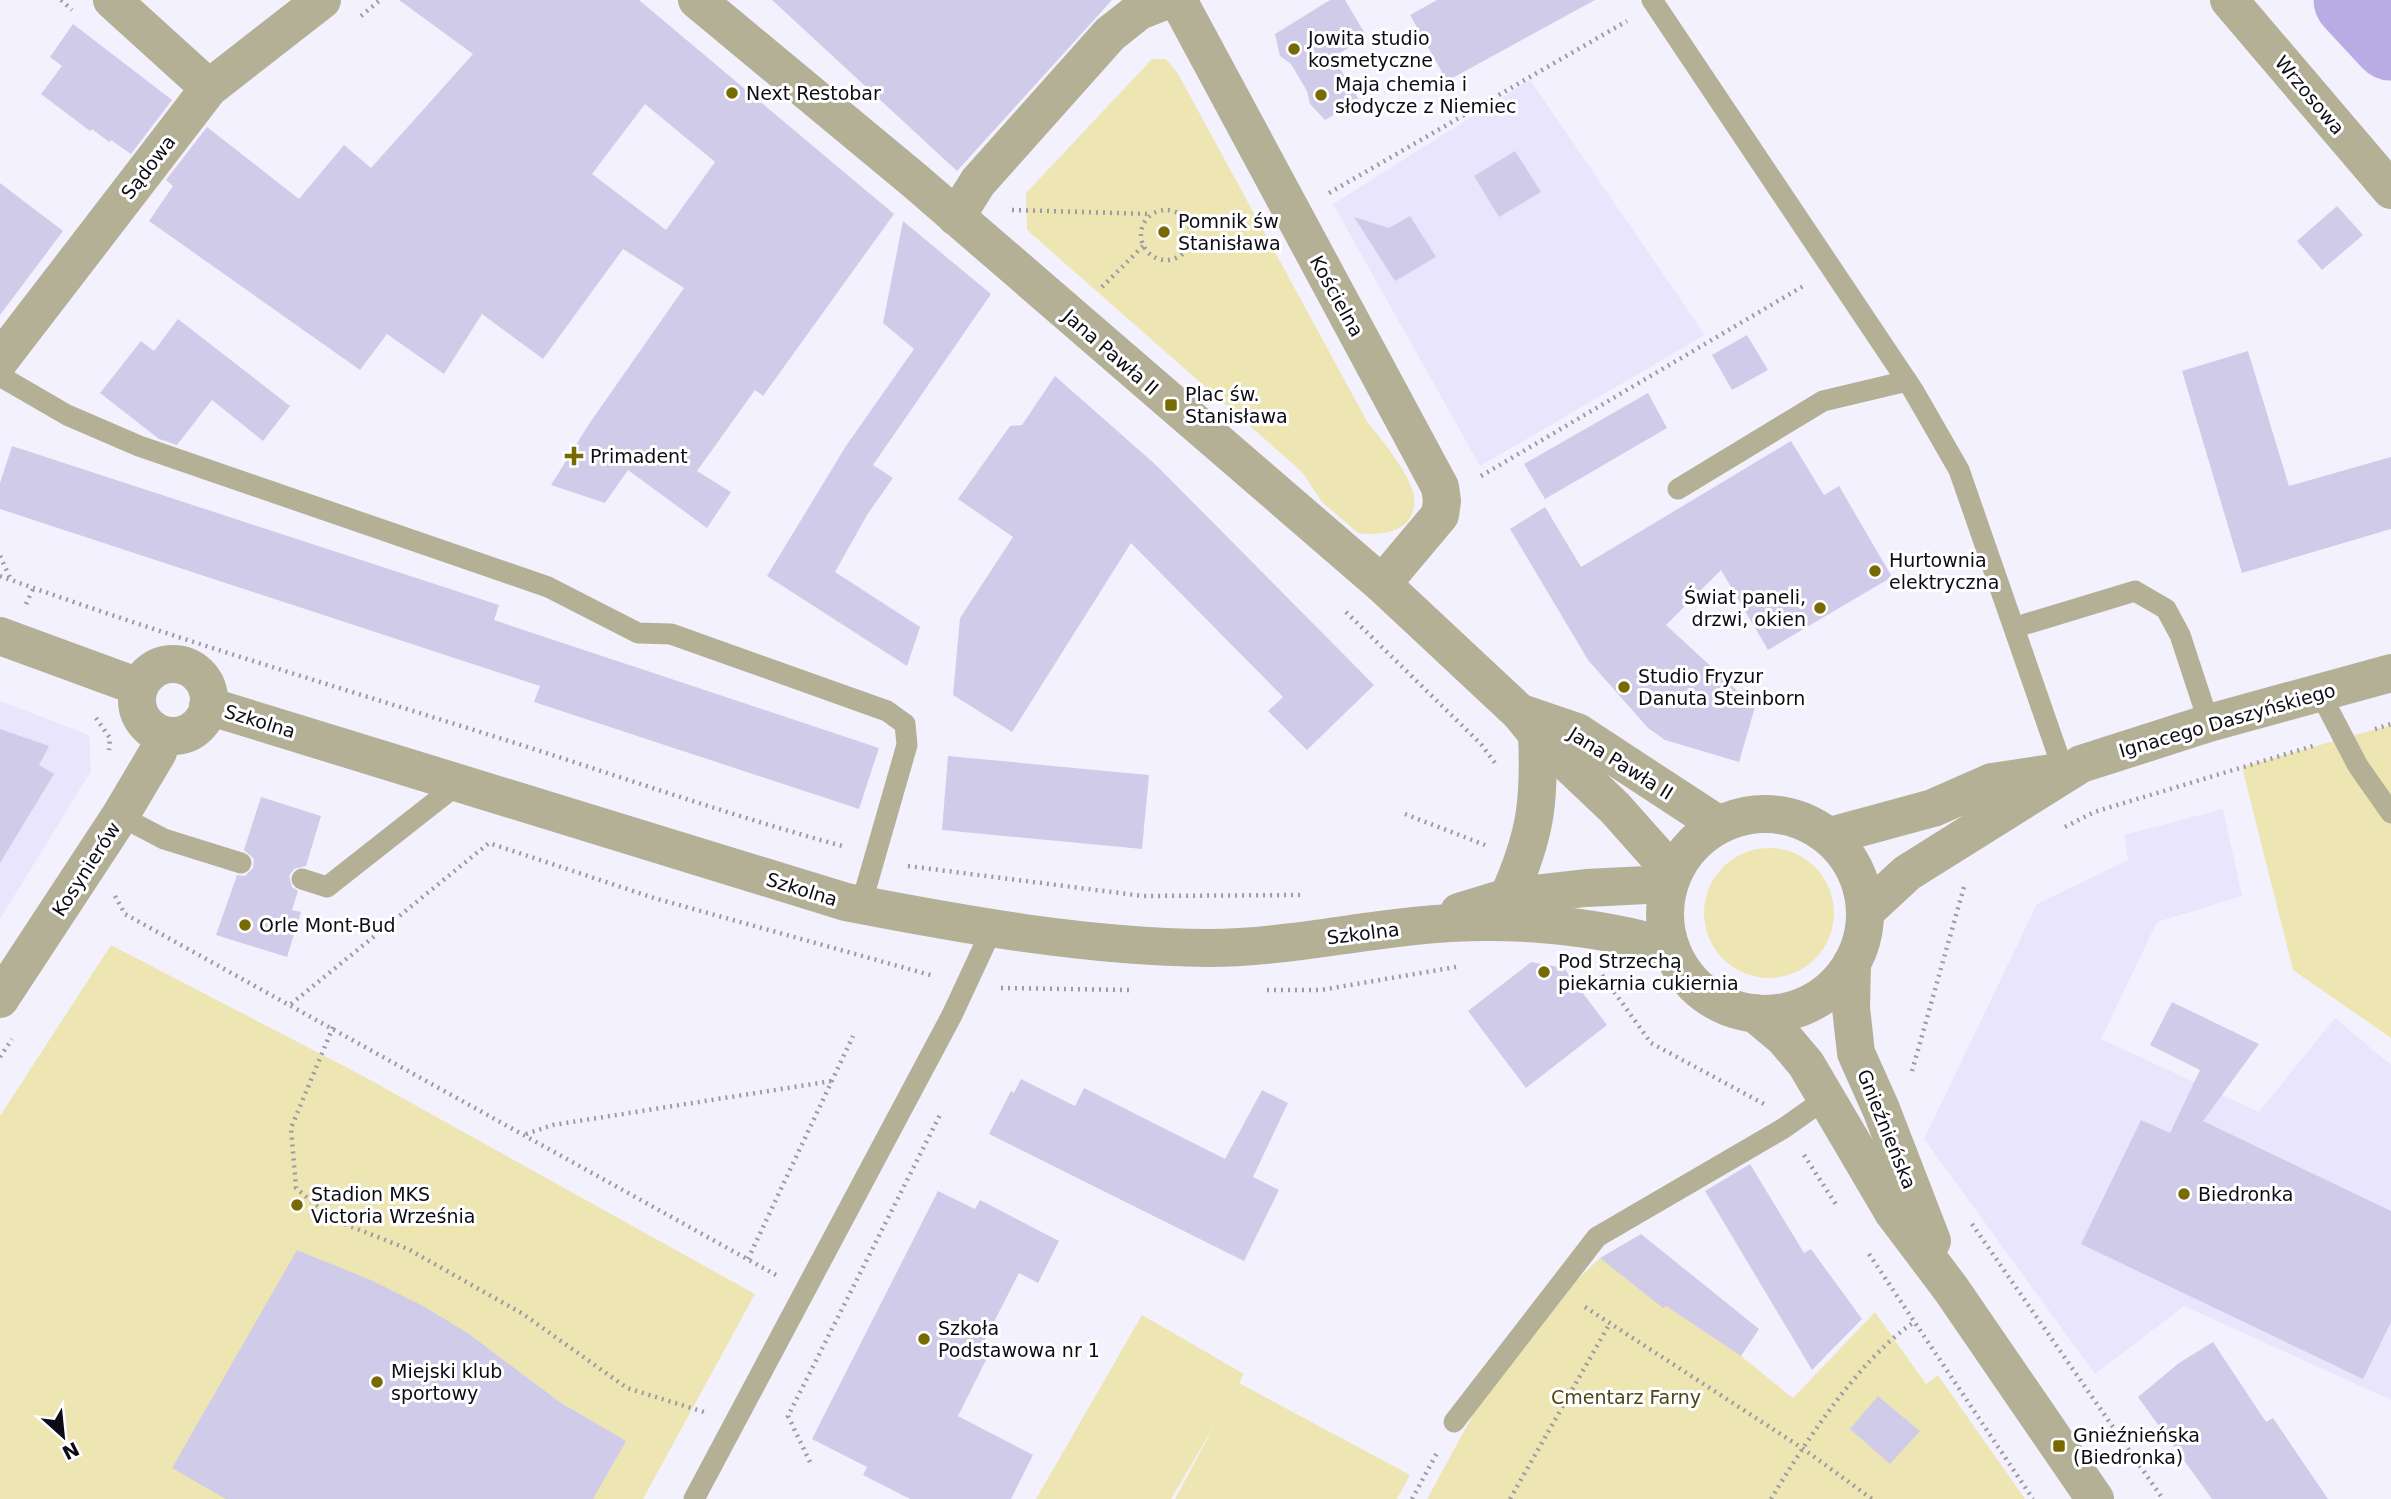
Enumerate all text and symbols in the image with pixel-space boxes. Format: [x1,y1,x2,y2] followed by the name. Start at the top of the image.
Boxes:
[1307,27,1433,71] place label: Jowita studio kosmetyczne
[1286,41,1302,57] marker: Jowita studio kosmetyczne
[2271,51,2349,139] street label: Wrzosowa
[1335,73,1517,117] place label: Maja chemia i słodycze z Niemiec
[746,82,881,104] place label: Next Restobar
[724,85,740,101] marker: Next Restobar
[1313,87,1329,103] marker: Maja chemia i słodycze z Niemiec
[116,131,180,203] street label: Sądowa
[1178,210,1281,254] place label: Pomnik św Stanisława
[1156,224,1172,240] marker: Pomnik św Stanisława
[1306,252,1368,340] street label: Kościelna
[1058,304,1163,399] street label: Jana Pawła II
[1185,383,1288,427] place label: Plac św. Stanisława
[1163,397,1179,413] marker: Plac św. Stanisława
[590,445,688,467] place label: Primadent
[564,446,584,466] marker: Primadent
[1889,549,1999,593] place label: Hurtownia elektryczna
[1867,563,1883,579] marker: Hurtownia elektryczna
[1684,585,1806,630] place label: Świat paneli, drzwi, okien
[1812,600,1828,616] marker: Świat paneli, drzwi, okien
[1638,665,1805,709] place label: Studio Fryzur Danuta Steinborn
[1616,679,1632,695] marker: Studio Fryzur Danuta Steinborn
[2116,679,2338,761] street label: Ignacego Daszyńskiego
[222,700,298,742] street label: Szkolna
[1564,722,1677,804] street label: Jana Pawła II
[47,818,125,920] street label: Kosynierów
[764,868,840,910] street label: Szkolna
[259,914,396,936] place label: Orle Mont-Bud
[237,917,253,933] marker: Orle Mont-Bud
[1325,918,1401,948] street label: Szkolna
[1558,950,1739,994] place label: Pod Strzechą piekarnia cukiernia
[1536,964,1552,980] marker: Pod Strzechą piekarnia cukiernia
[1853,1066,1921,1192] street label: Gnieźnieńska
[311,1183,475,1227] place label: Stadion MKS Victoria Września
[2198,1183,2293,1205] place label: Biedronka
[2176,1186,2192,1202] marker: Biedronka
[289,1197,305,1213] marker: Stadion MKS Victoria Września
[938,1317,1100,1361] place label: Szkoła Podstawowa nr 1
[916,1331,932,1347] marker: Szkoła Podstawowa nr 1
[391,1360,502,1404] place label: Miejski klub sportowy
[369,1374,385,1390] marker: Miejski klub sportowy
[1551,1386,1701,1408] park label: Cmentarz Farny
[28,1401,98,1471] north arrow
[2073,1424,2200,1468] place label: Gnieźnieńska (Biedronka)
[59,1438,83,1465] text: N
[2051,1438,2067,1454] marker: Gnieźnieńska (Biedronka)

